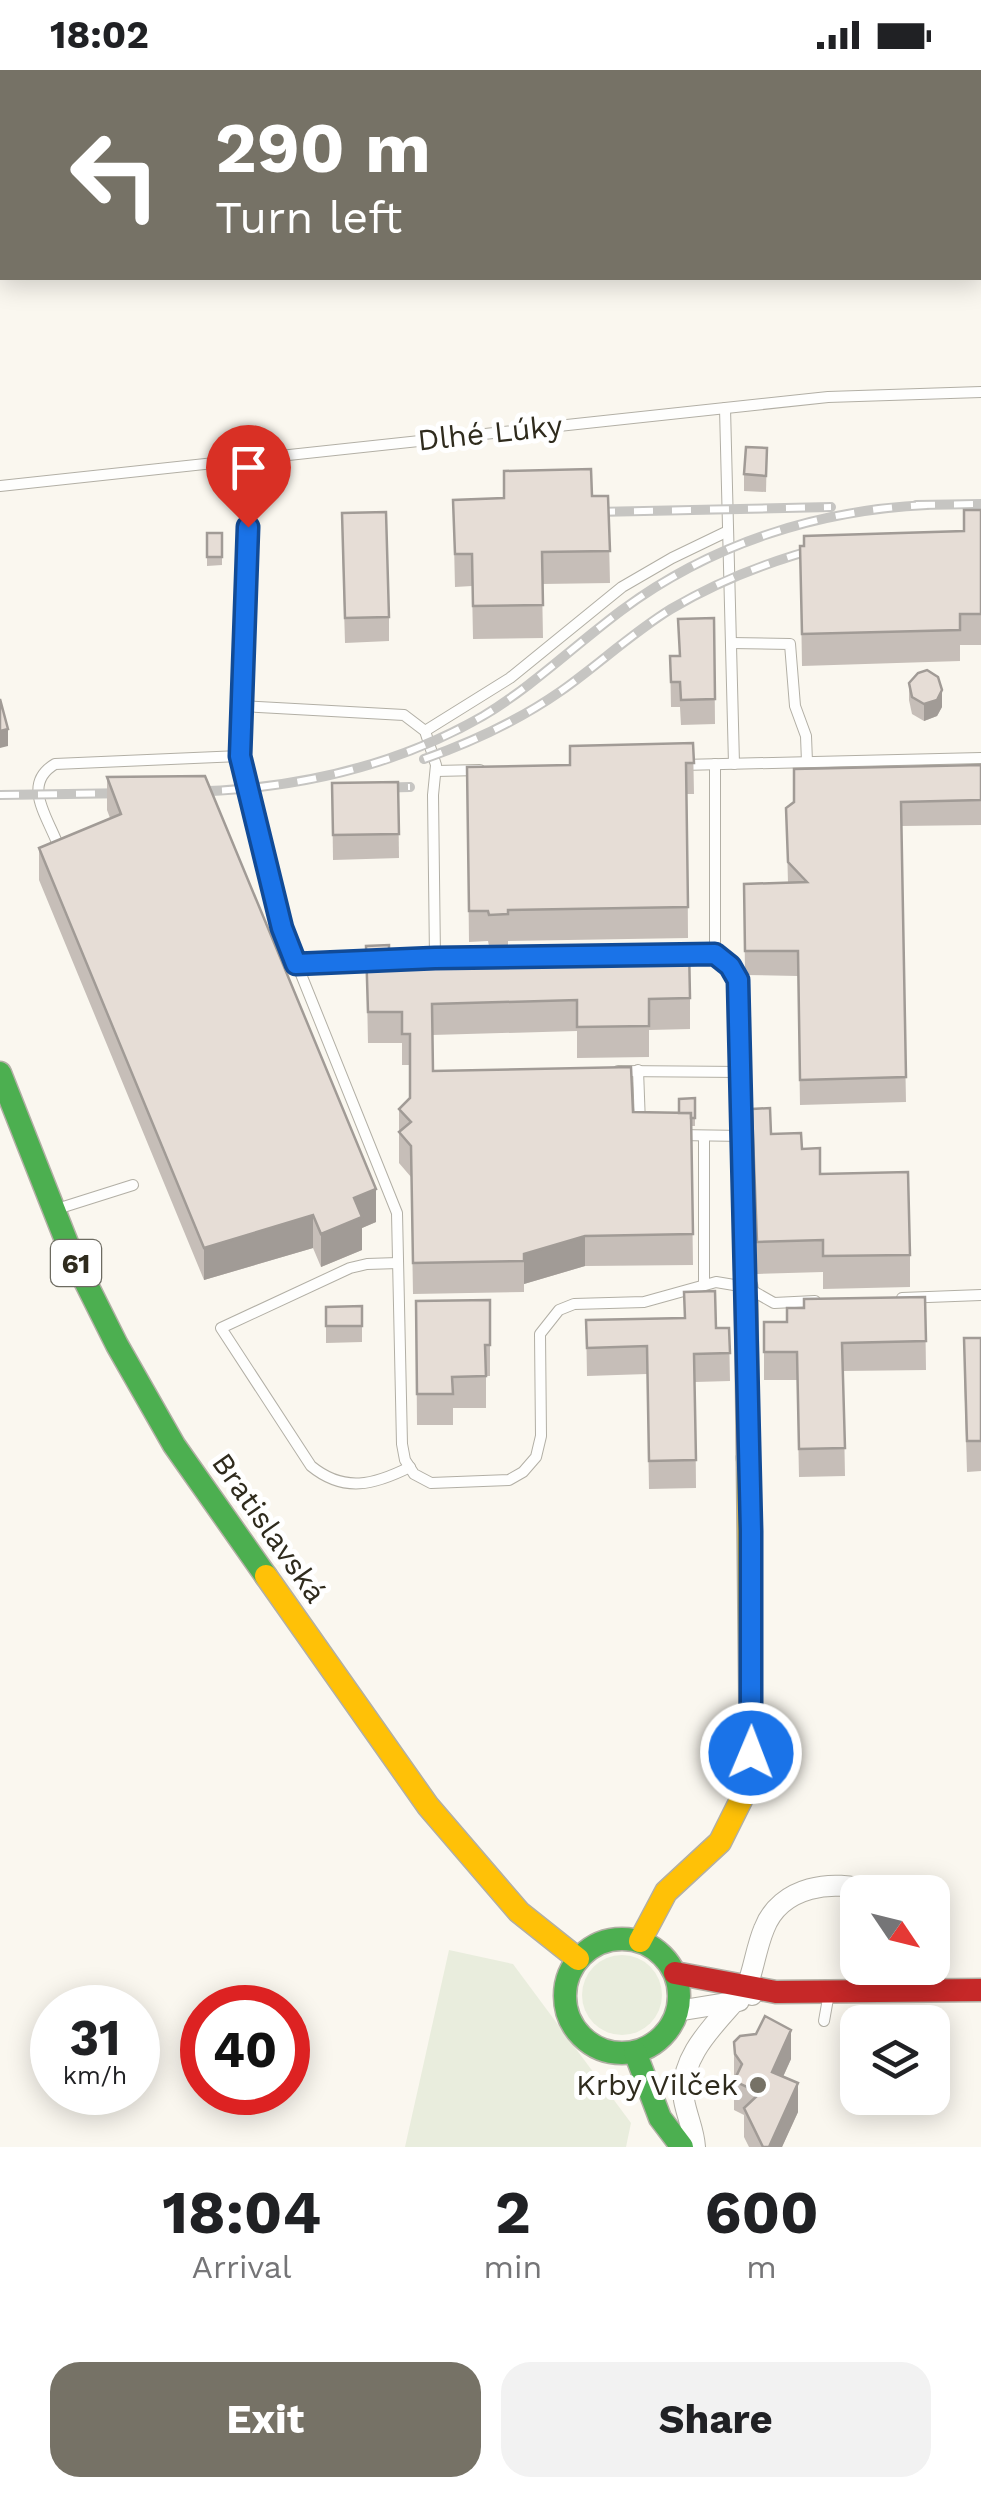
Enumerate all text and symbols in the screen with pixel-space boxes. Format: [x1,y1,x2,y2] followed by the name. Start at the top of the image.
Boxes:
[50,13,149,57] text: 18:02
[215,107,431,189] text: 290 m
[50,110,180,240] icon: left
[215,191,402,244] text: Turn left
[416,407,565,458] street label: Dlhé Lúky
[206,425,291,528] pin
[221,440,276,495] icon: arrive
[51,1240,101,1286] road number: 61
[205,1446,334,1609] street label: Bratislavská
[699,1701,803,1805] position arrow
[840,1875,950,1985] north arrow
[840,1875,950,2115] map controls
[180,1985,310,2115] speed limit sign: 40
[840,2005,950,2115] button: layers
[69,2008,121,2067] text: 31
[63,2061,127,2090] text: km/h
[576,2067,738,2102] place label: Krby Vilček
[747,2074,769,2096] marker: Krby Vilček
[162,2177,321,2248] text: 18:04
[495,2177,531,2248] text: 2
[704,2177,819,2248] text: 600
[192,2248,292,2286] text: Arrival
[483,2248,542,2286] text: min
[746,2248,777,2286] text: m
[50,2362,481,2477] button: Exit
[501,2362,931,2477] button: Share

